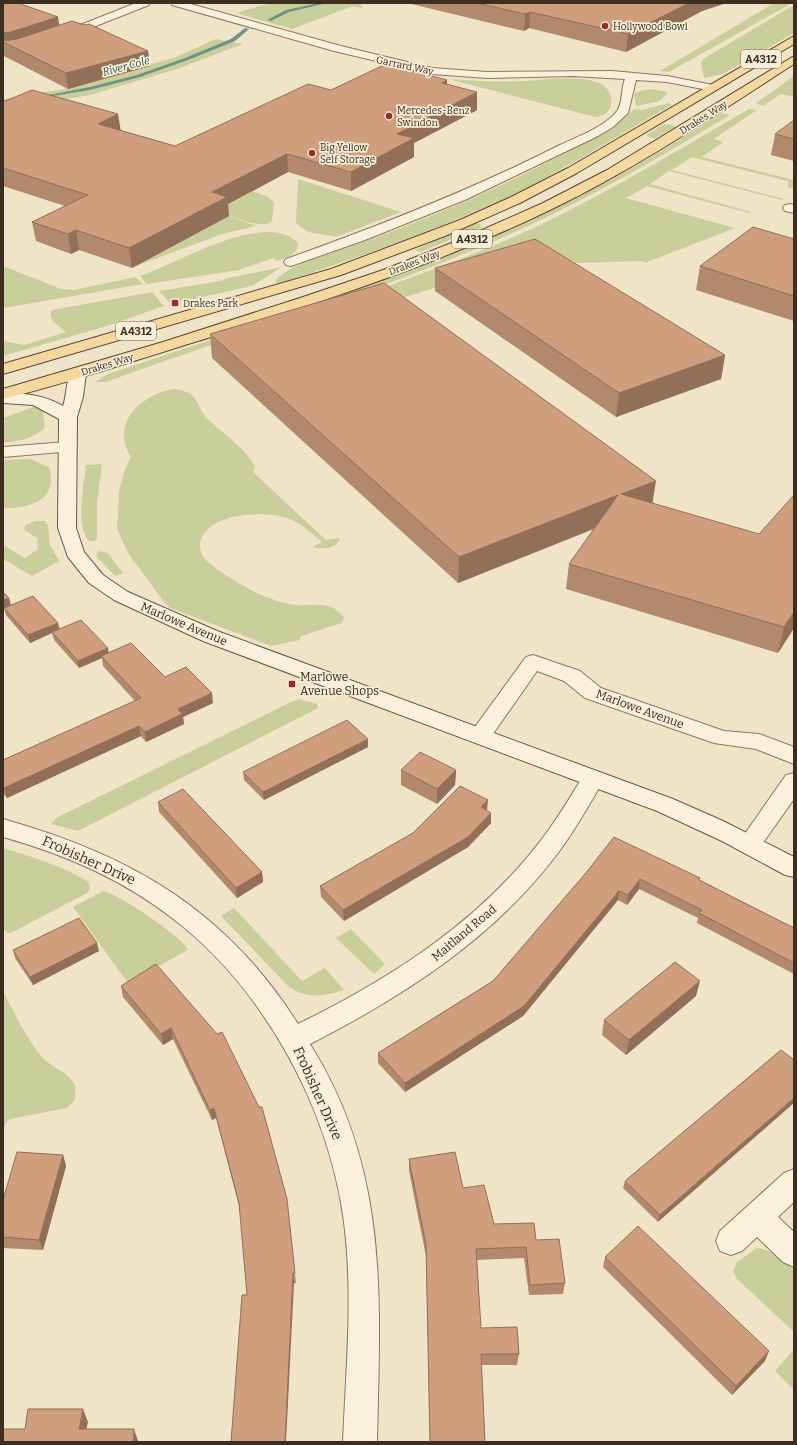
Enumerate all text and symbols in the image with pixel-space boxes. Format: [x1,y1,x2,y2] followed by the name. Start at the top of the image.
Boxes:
[600,21,610,31] marker: Hollywood Bowl
[613,21,688,33] place label: Hollywood Bowl
[741,50,781,68] road number: A4312
[101,54,152,79] water label: River Cole
[375,54,435,78] street label: Garrard Way
[677,98,730,137] street label: Drakes Way
[397,105,470,129] place label: Mercedes-Benz Swindon
[384,111,394,121] marker: Mercedes-Benz Swindon
[320,142,375,166] place label: Big Yellow Self Storage
[307,148,317,158] marker: Big Yellow Self Storage
[452,230,492,248] road number: A4312
[387,247,442,278] street label: Drakes Way
[170,298,180,308] marker: Drakes Park
[183,298,239,310] place label: Drakes Park
[116,322,156,340] road number: A4312
[80,351,136,379] street label: Drakes Way
[139,599,229,649] street label: Marlowe Avenue
[300,670,379,698] place label: Marlowe Avenue Shops
[287,679,297,689] marker: Marlowe Avenue Shops
[594,687,686,731] street label: Marlowe Avenue
[39,832,138,889] street label: Frobisher Drive
[429,902,499,964] street label: Maitland Road
[289,1044,346,1143] street label: Frobisher Drive

